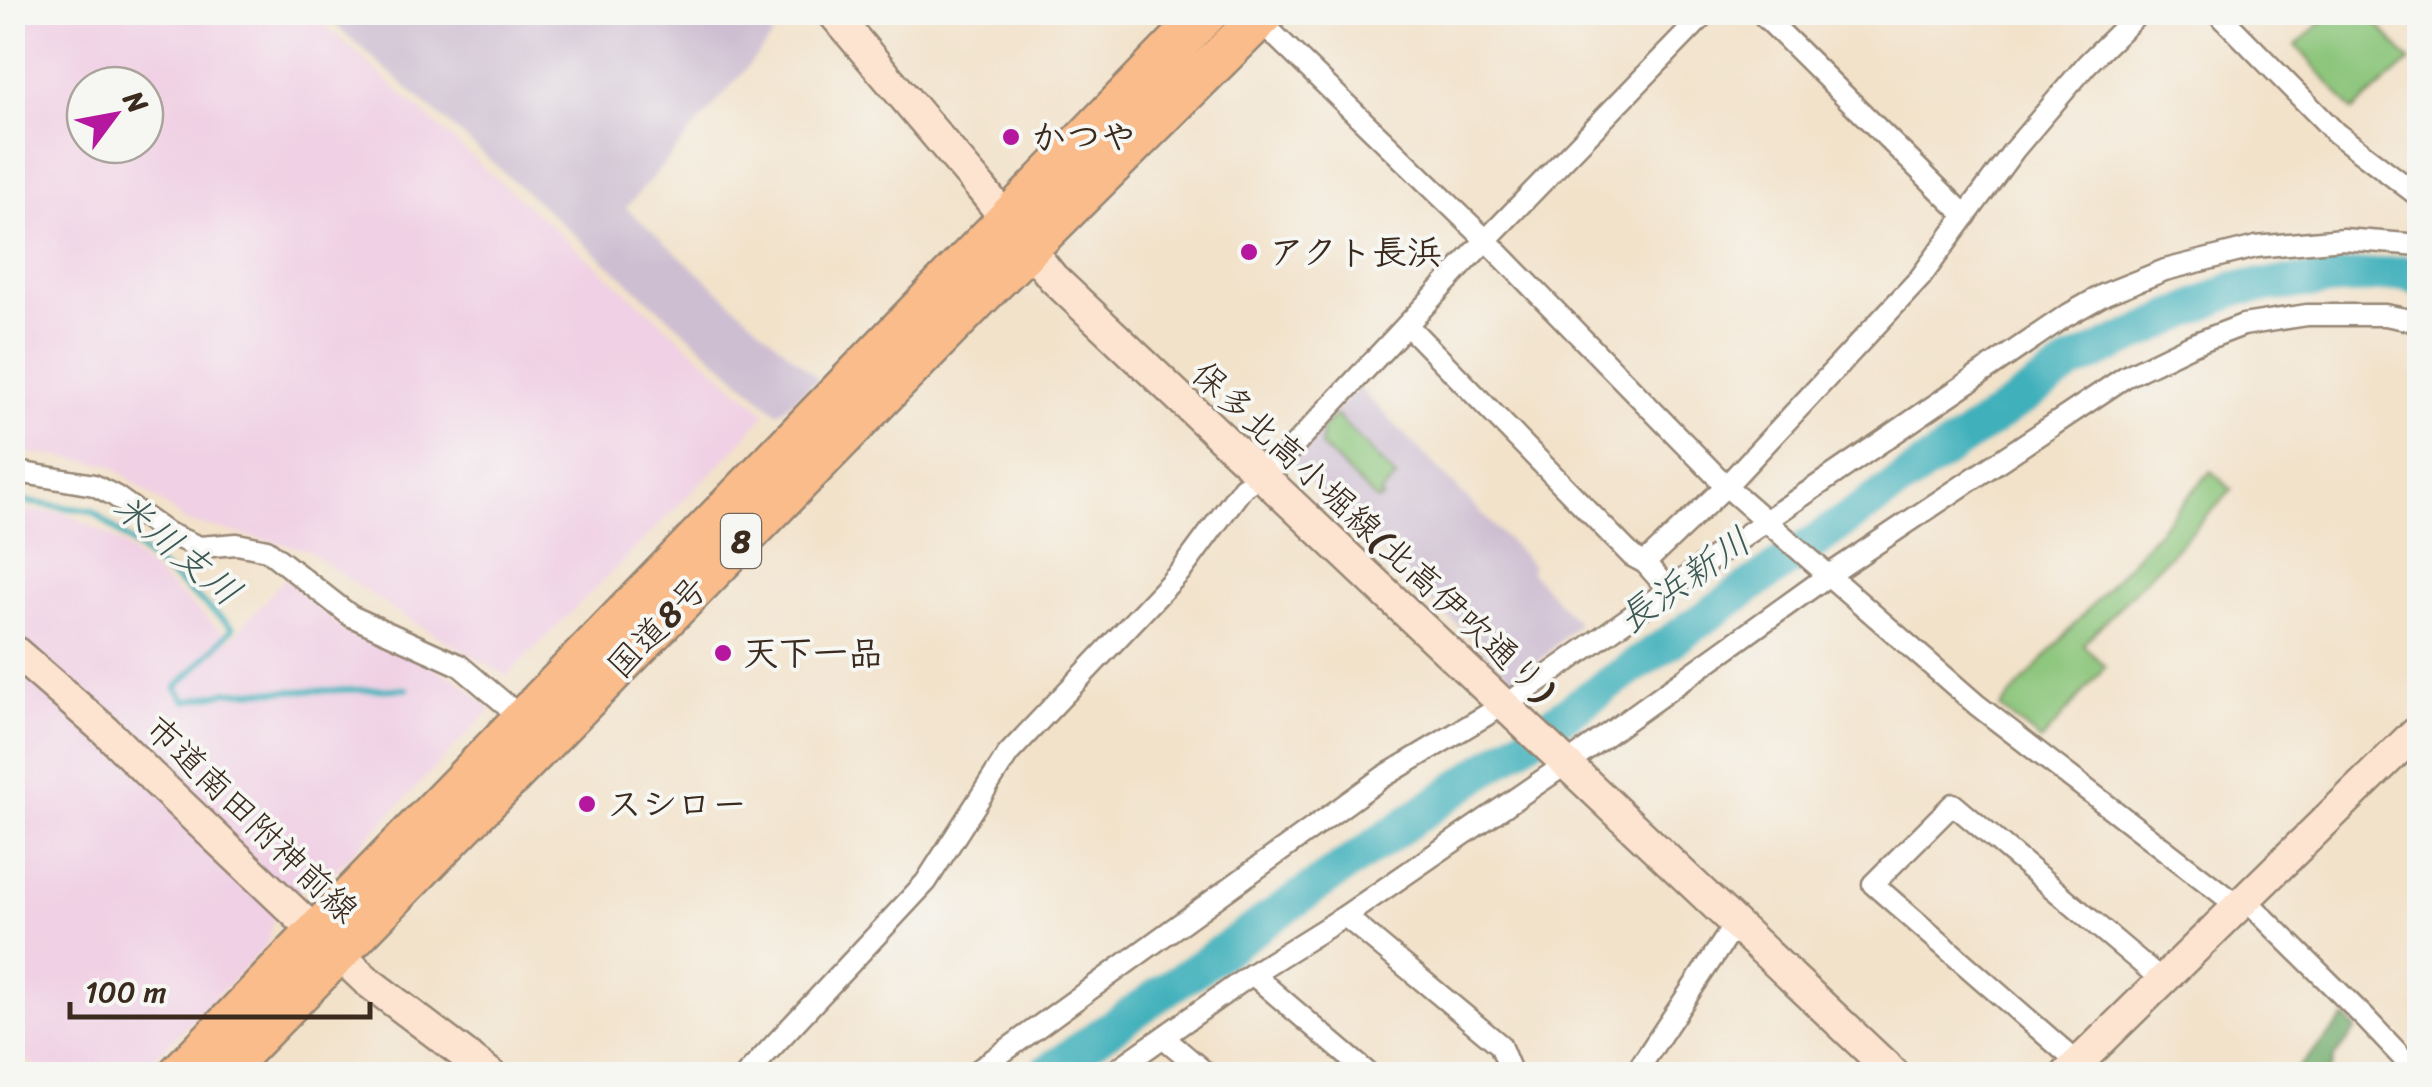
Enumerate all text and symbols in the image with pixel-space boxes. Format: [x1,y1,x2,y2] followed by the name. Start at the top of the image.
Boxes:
[65,65,165,165] north arrow
[109,80,162,124] text: N
[1031,106,1136,168] place label: かつや
[1000,126,1022,148] marker: かつや
[1269,221,1442,283] place label: アクト長浜
[1238,241,1260,263] marker: アクト長浜
[1176,345,1571,718] street label: 保多北高小堀線(北高伊吹通り)
[98,475,257,624] water label: 米川支川
[1603,509,1766,651] water label: 長浜新川
[721,514,761,568] road number: 8
[591,560,723,694] street label: 国道8号
[743,622,883,684] place label: 天下一品
[712,642,734,664] marker: 天下一品
[130,699,374,939] street label: 市道南田附神前線
[607,773,747,835] place label: スシロー
[576,793,598,815] marker: スシロー
[70,957,370,1019] scale bar
[85,965,167,1019] text: 100 m

